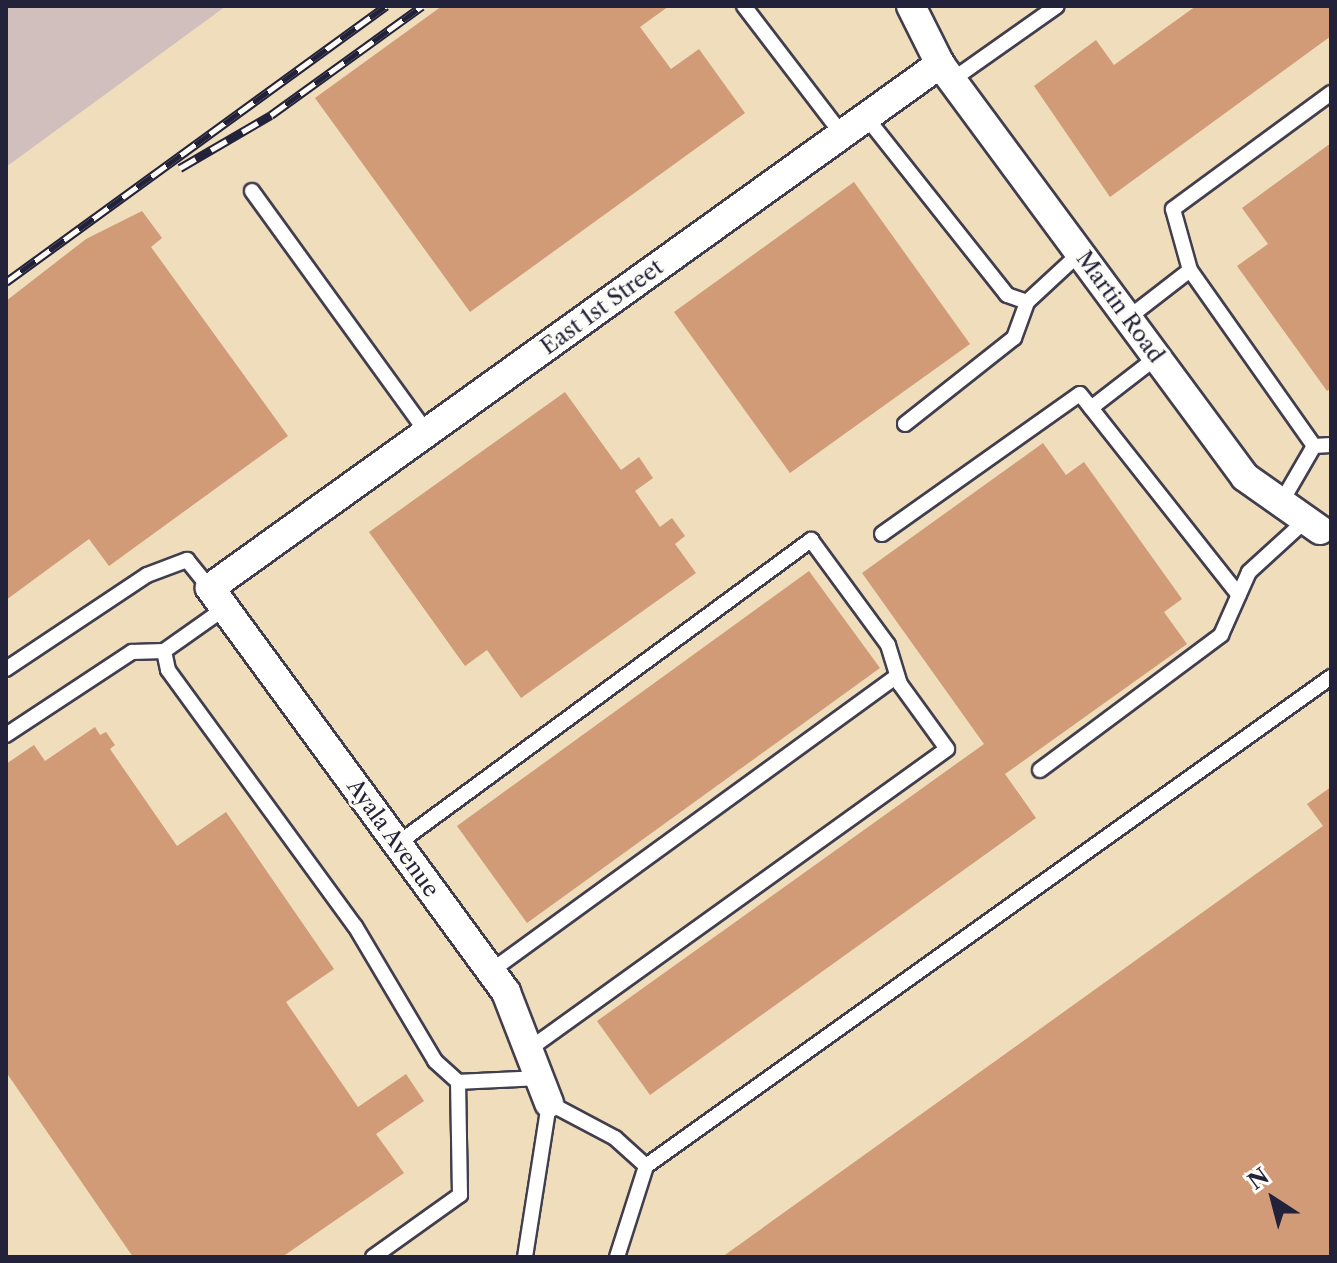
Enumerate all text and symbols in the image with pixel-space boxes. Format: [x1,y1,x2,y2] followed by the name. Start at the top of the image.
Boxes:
[1071,246,1169,368] street label: Martin Road
[536,254,668,360] street label: East 1st Street
[341,773,445,903] street label: Ayala Avenue
[1233,1159,1313,1239] north arrow
[1243,1163,1274,1196] text: N

